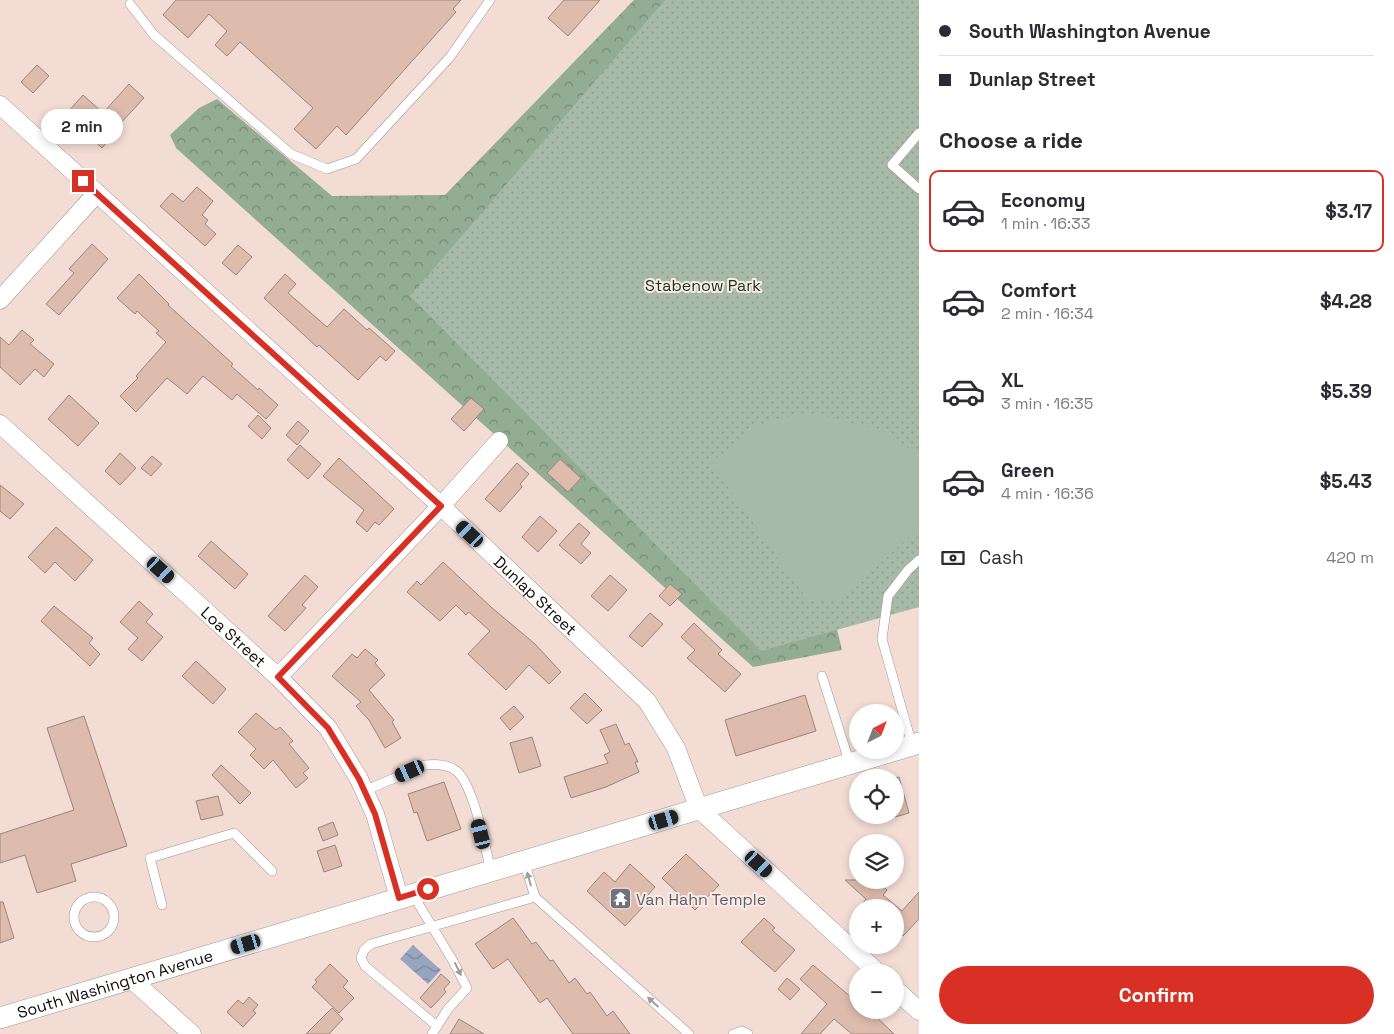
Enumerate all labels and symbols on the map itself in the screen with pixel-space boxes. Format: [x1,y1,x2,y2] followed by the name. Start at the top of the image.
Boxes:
[42,109,124,144] callout: 2 min
[72,170,94,192] route end
[645,275,761,296] park label: Stabenow Park
[453,518,486,550] car
[489,551,581,640] street label: Dunlap Street
[144,554,177,586] car
[196,602,270,672] street label: Loa Street
[849,704,904,759] north arrow
[393,758,426,784] car
[647,808,680,832] car
[470,818,491,850] car
[742,848,775,880] car
[525,872,533,887] one-way arrow
[417,878,439,900] route start
[608,887,632,911] temple icon: Van Hahn Temple
[636,889,766,910] place label: Van Hahn Temple
[229,932,262,956] car
[15,945,215,1023] street label: South Washington Avenue
[454,962,462,976] one-way arrow
[646,996,659,1007] one-way arrow

